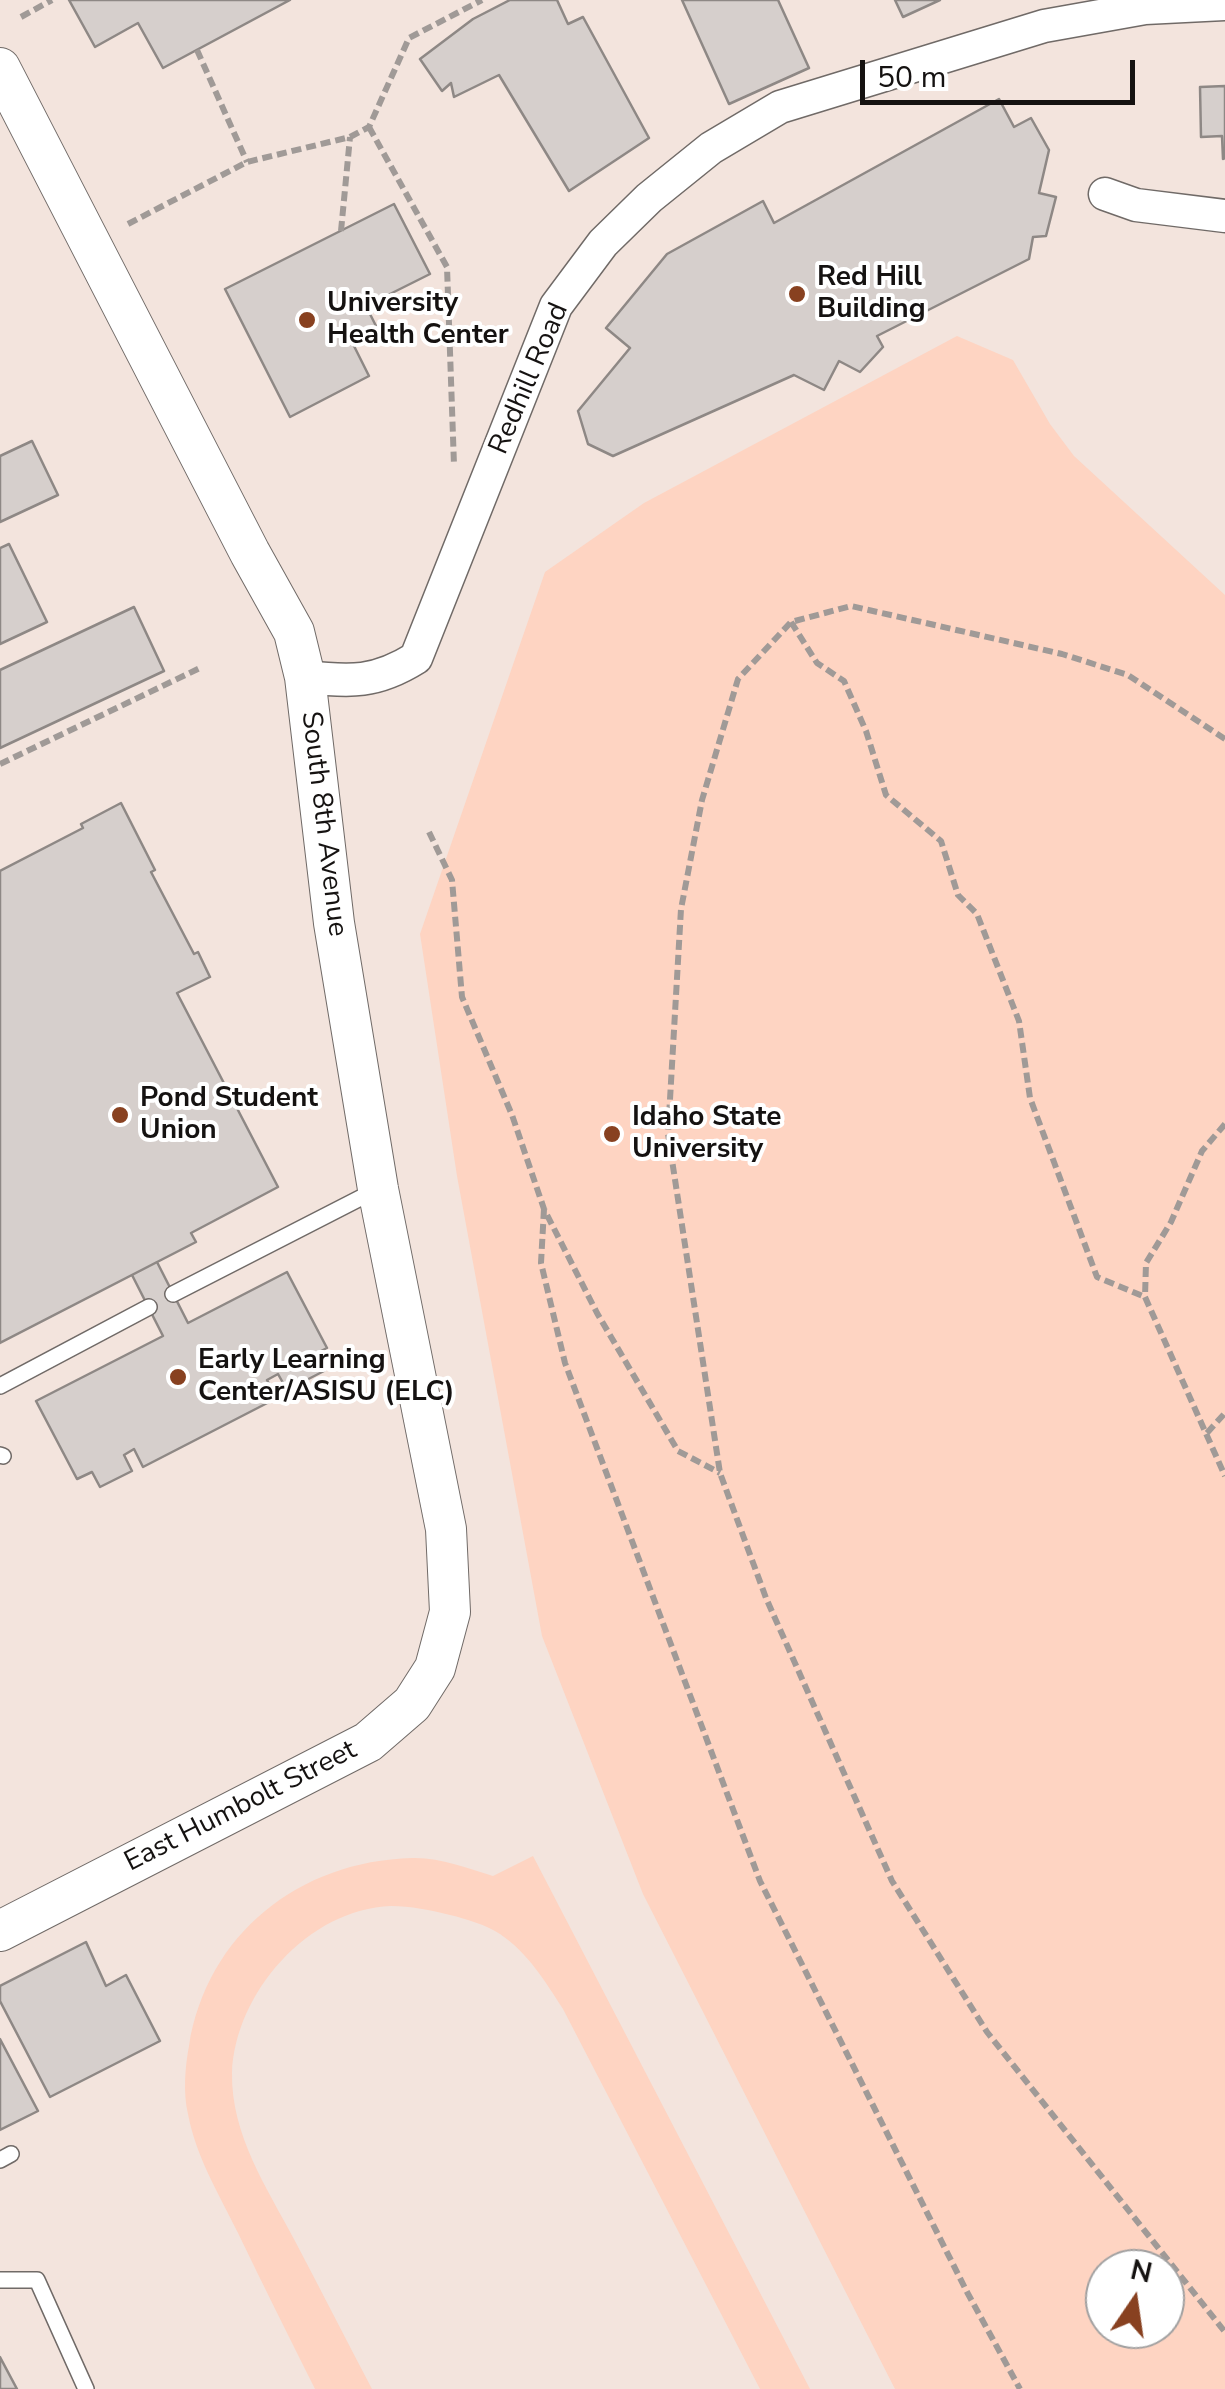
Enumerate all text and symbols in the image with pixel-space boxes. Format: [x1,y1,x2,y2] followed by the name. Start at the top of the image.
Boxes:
[865,40,1140,102] scale bar
[877,57,946,98] text: 50 m
[817,261,926,327] place label: Red Hill Building
[786,283,808,305] marker: Red Hill Building
[327,287,509,353] place label: University Health Center
[483,298,577,460] street label: Redhill Road
[296,309,318,331] marker: University Health Center
[293,710,353,938] street label: South 8th Avenue
[140,1082,318,1148] place label: Pond Student Union
[632,1101,781,1167] place label: Idaho State University
[109,1104,131,1126] marker: Pond Student Union
[601,1123,623,1145] marker: Idaho State University
[198,1344,455,1410] place label: Early Learning Center/ASISU (ELC)
[167,1366,189,1388] marker: Early Learning Center/ASISU (ELC)
[120,1734,362,1880] street label: East Humbolt Street
[1085,2249,1185,2349] north arrow
[1127,2251,1156,2293] text: N

